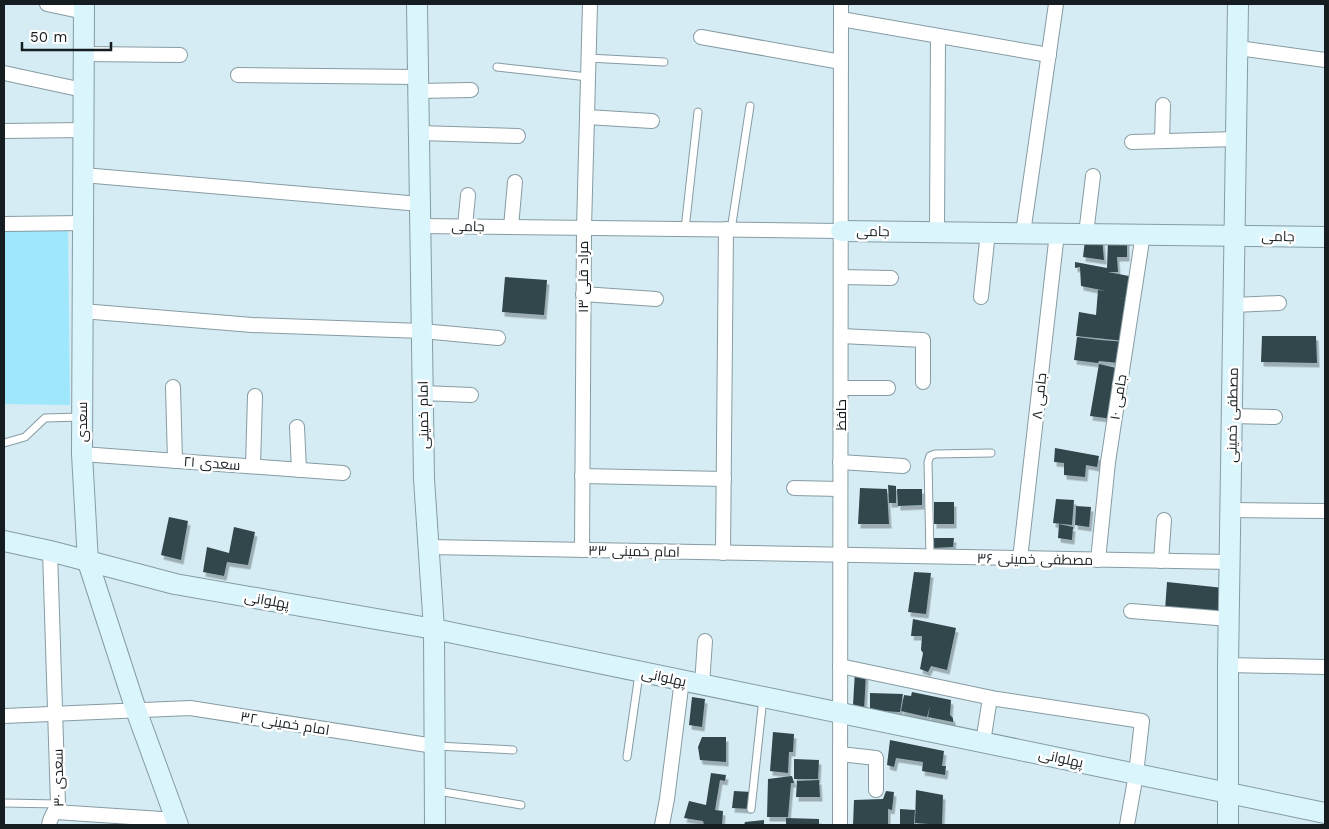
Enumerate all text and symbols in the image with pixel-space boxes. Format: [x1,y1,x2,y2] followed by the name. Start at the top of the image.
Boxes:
[22,20,111,52] scale bar
[30,28,67,46] text: 50 m
[451,218,485,234] street label: جامی
[856,223,890,239] street label: جامی
[1261,228,1295,244] street label: جامی
[575,241,591,313] street label: مراد قلی ۱۳
[1223,367,1241,463] street label: مصطفی خمینی
[1029,372,1049,420] street label: جامی ۸
[1107,373,1129,421] street label: جامی ۱۰
[414,381,434,449] street label: امام خمینی
[833,399,849,431] street label: حافظ
[74,402,90,442] street label: سعدی
[183,453,241,473] street label: سعدی ۲۱
[588,542,680,562] street label: امام خمینی ۳۳
[977,550,1093,568] street label: مصطفی خمینی ۳۶
[243,588,291,614] street label: پهلوانی
[640,664,688,692] street label: پهلوانی
[239,708,331,740] street label: امام خمینی ۳۲
[1037,745,1085,773] street label: پهلوانی
[49,749,67,807] street label: سعدی ۳۰

